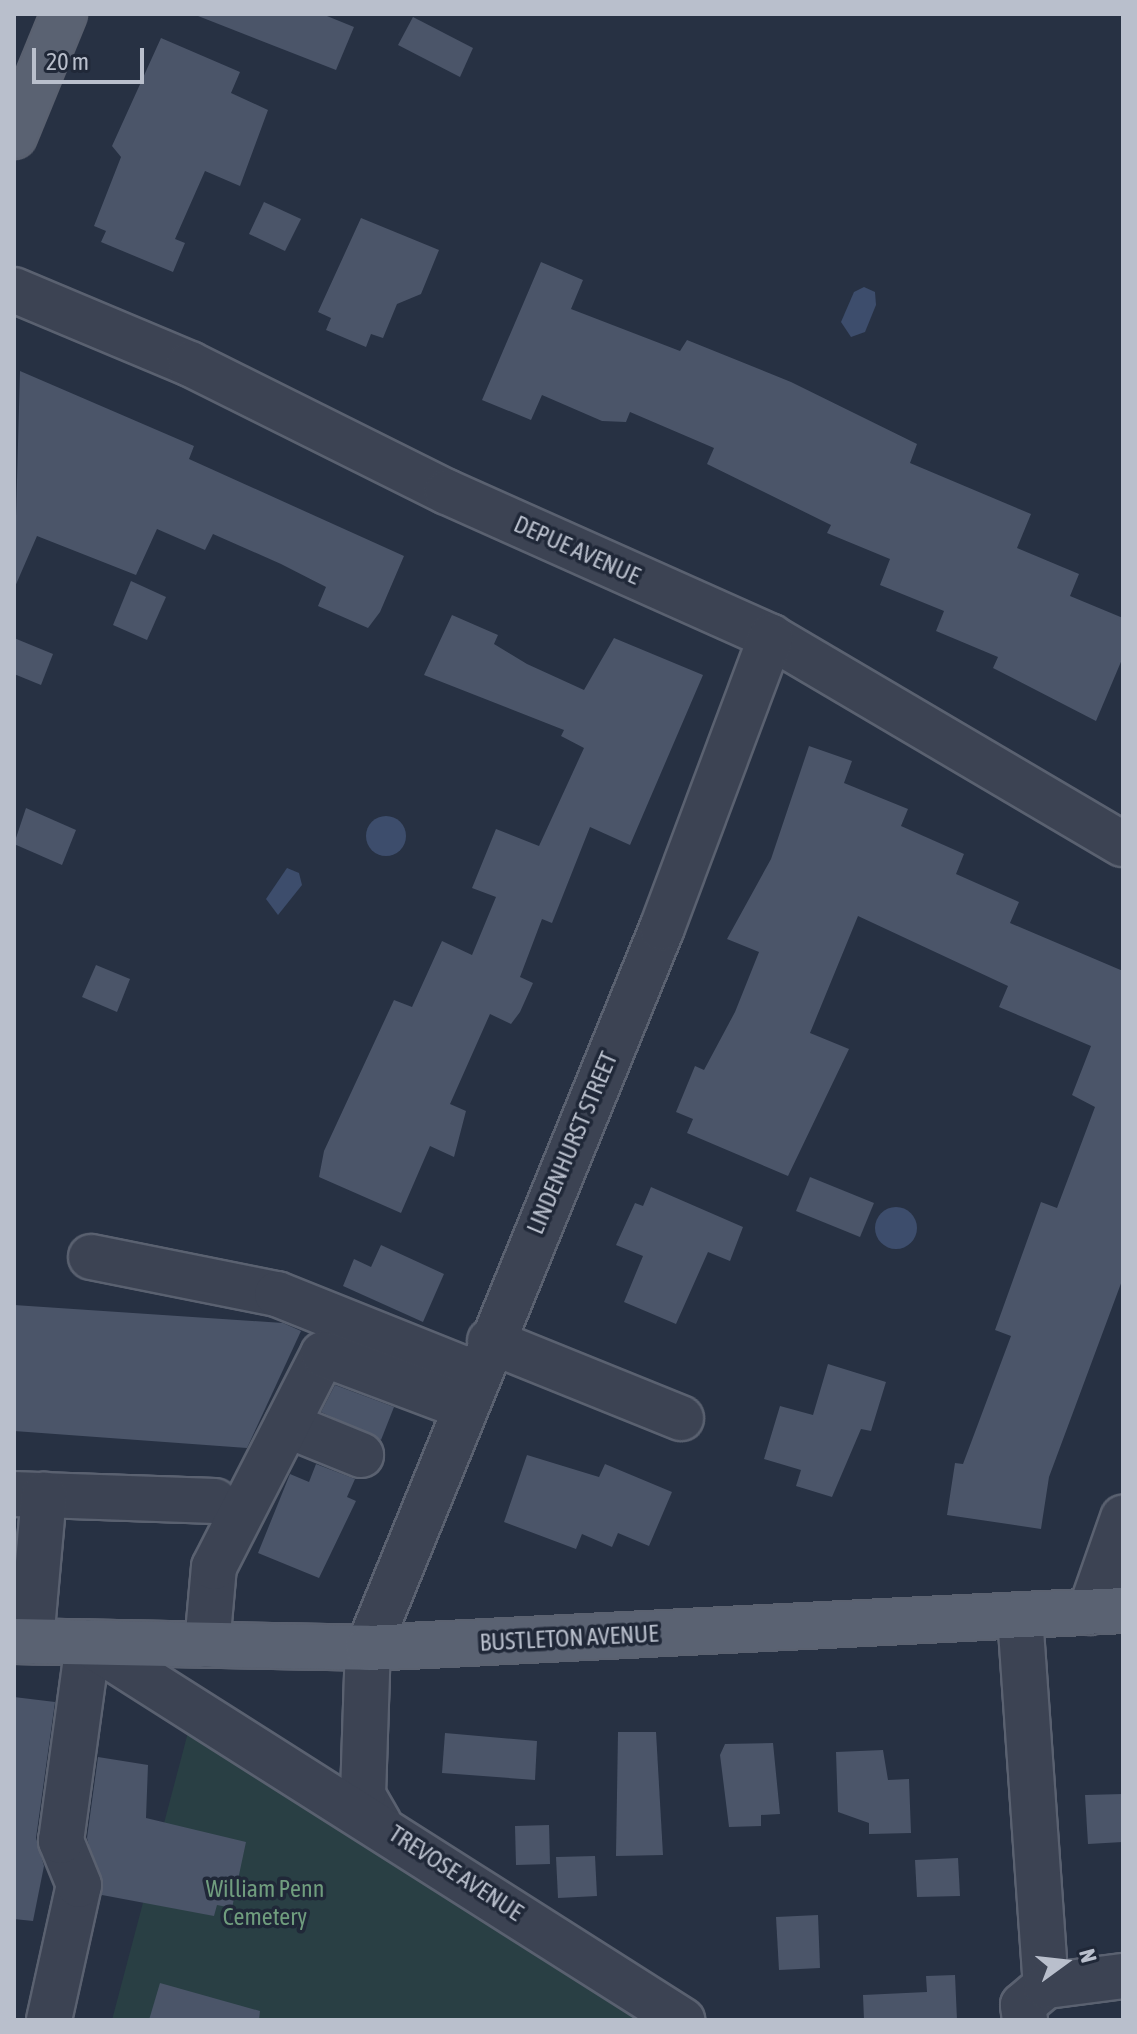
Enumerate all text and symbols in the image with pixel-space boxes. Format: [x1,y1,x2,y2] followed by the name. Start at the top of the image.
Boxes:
[36,32,148,82] scale bar
[46,48,89,75] text: 20 m
[510,509,644,591] street label: DEPUE AVENUE
[521,1048,623,1238] street label: LINDENHURST STREET
[479,1619,659,1657] street label: BUSTLETON AVENUE
[384,1819,528,1927] street label: TREVOSE AVENUE
[206,1875,324,1931] park label: William Penn Cemetery
[1025,1922,1105,2002] north arrow
[1074,1946,1102,1965] text: N

